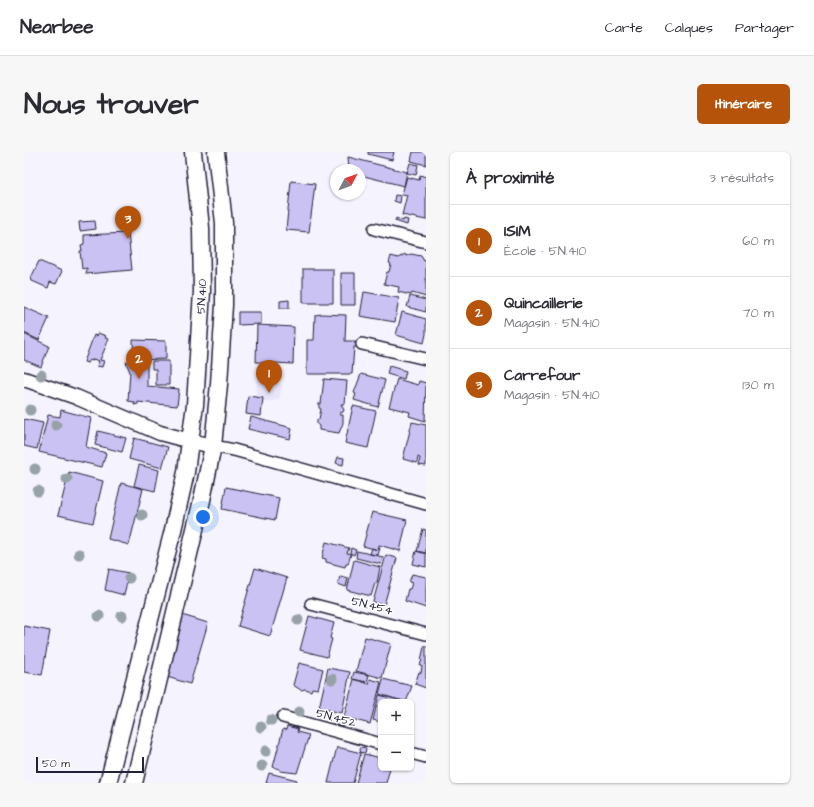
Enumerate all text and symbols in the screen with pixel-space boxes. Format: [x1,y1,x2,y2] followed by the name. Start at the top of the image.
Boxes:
[20,14,94,41] text: Nearbee
[605,18,643,38] text: Carte
[665,18,713,38] text: Calques
[735,18,794,38] text: Partager
[697,84,790,124] button: Itinéraire
[24,85,199,124] text: Nous trouver
[330,164,366,200] north arrow
[466,166,555,190] text: À proximité
[709,169,774,187] text: 3 résultats
[115,206,141,239] pin: 3
[504,221,531,242] text: ISIM
[478,232,480,250] text: 1
[742,232,774,250] text: 60 m
[504,242,586,260] text: École · 5N.410
[192,278,211,314] street label: 5N.410
[504,293,583,314] text: Quincaillerie
[475,304,483,322] text: 2
[742,304,774,322] text: 70 m
[504,314,600,332] text: Magasin · 5N.410
[126,346,152,379] pin: 2
[256,360,282,393] pin: 1
[504,365,580,386] text: Carrefour
[476,376,482,394] text: 3
[742,376,774,394] text: 130 m
[504,386,600,404] text: Magasin · 5N.410
[193,507,213,527] your location
[349,592,395,620] street label: 5N.454
[378,699,414,771] map controls
[378,699,414,735] button: +
[314,704,358,732] street label: 5N.452
[378,735,414,771] button: −
[36,755,144,774] scale bar
[42,756,70,771] text: 50 m

